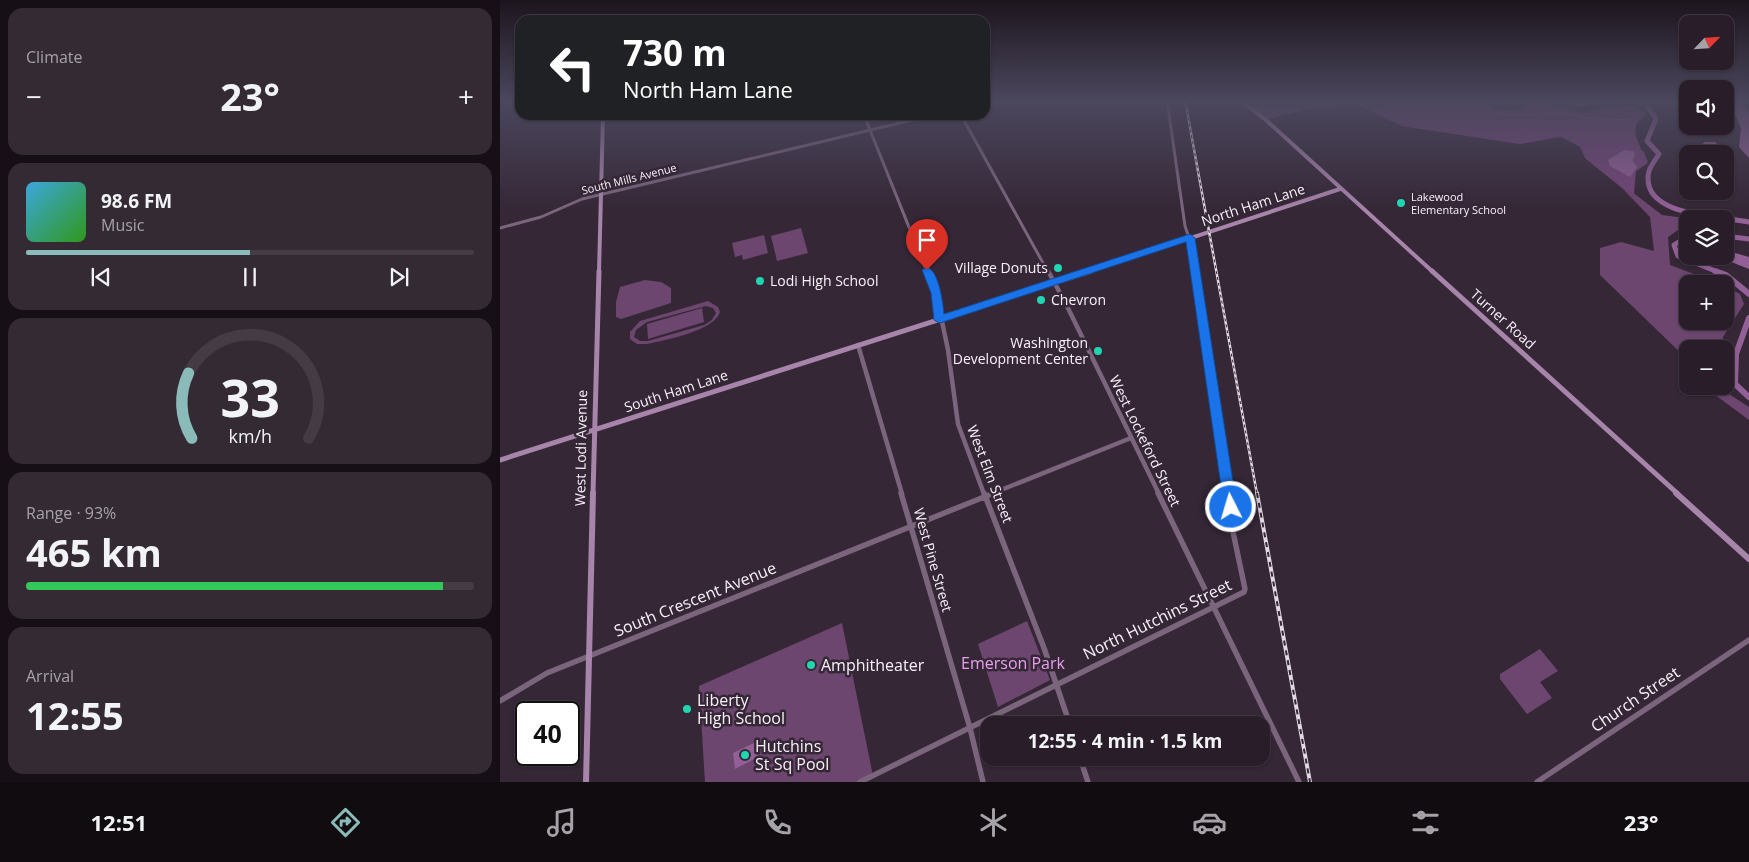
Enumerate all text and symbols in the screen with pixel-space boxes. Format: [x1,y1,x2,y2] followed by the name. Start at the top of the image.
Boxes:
[1679,15,1734,70] north arrow
[1679,15,1734,395] map controls
[623,29,727,76] text: 730 m
[540,35,605,100] icon: left
[26,46,83,68] text: Climate
[220,70,280,122] text: 23°
[623,74,793,104] text: North Ham Lane
[26,77,42,115] text: −
[458,77,474,115] text: +
[1679,80,1734,135] button: sound
[1679,145,1734,200] button: search
[580,159,678,198] street label: South Mills Avenue
[1198,179,1307,230] street label: North Ham Lane
[101,188,172,214] text: 98.6 FM
[1411,189,1506,217] place label: Lakewood Elementary School
[1395,197,1407,209] marker: Lakewood Elementary School
[1679,210,1734,265] button: layers
[101,214,145,236] text: Music
[906,219,948,270] pin
[913,226,941,254] icon: arrive
[955,258,1048,277] place label: Village Donuts
[1052,262,1064,274] marker: Village Donuts
[87,263,115,291] icon: previous
[236,263,264,291] icon: pause
[385,263,413,291] icon: next
[770,271,879,290] place label: Lodi High School
[754,275,766,287] marker: Lodi High School
[1679,275,1734,330] button: +
[1467,284,1540,353] street label: Turner Road
[1051,290,1106,309] place label: Chevron
[1035,294,1047,306] marker: Chevron
[953,333,1088,368] place label: Washington Development Center
[1679,340,1734,395] button: −
[1092,345,1104,357] marker: Washington Development Center
[220,361,280,432] text: 33
[621,365,730,416] street label: South Ham Lane
[1105,372,1186,510] street label: West Lockeford Street
[570,390,591,506] street label: West Lodi Avenue
[963,422,1018,525] street label: West Elm Street
[228,424,272,448] text: km/h
[1204,480,1256,532] position arrow
[26,502,116,524] text: Range · 93%
[910,506,957,614] street label: West Pine Street
[26,526,162,578] text: 465 km
[611,556,779,642] street label: South Crescent Avenue
[1079,573,1235,665] street label: North Hutchins Street
[961,652,1066,674] park label: Emerson Park
[821,654,925,676] place label: Amphitheater
[805,659,817,671] marker: Amphitheater
[1586,661,1684,737] street label: Church Street
[26,665,74,687] text: Arrival
[26,689,124,741] text: 12:55
[697,689,785,729] place label: Liberty High School
[515,701,580,766] speed limit sign: 40
[681,703,693,715] marker: Liberty High School
[1028,728,1222,754] text: 12:55 · 4 min · 1.5 km
[755,735,829,775] place label: Hutchins St Sq Pool
[739,749,751,761] marker: Hutchins St Sq Pool
[328,805,363,840] icon: directions
[544,805,579,840] icon: music
[760,805,795,840] icon: phone
[976,805,1011,840] icon: climate
[1192,805,1227,840] icon: car
[1408,805,1443,840] icon: filters
[90,807,147,837] text: 12:51
[1624,807,1658,837] text: 23°

